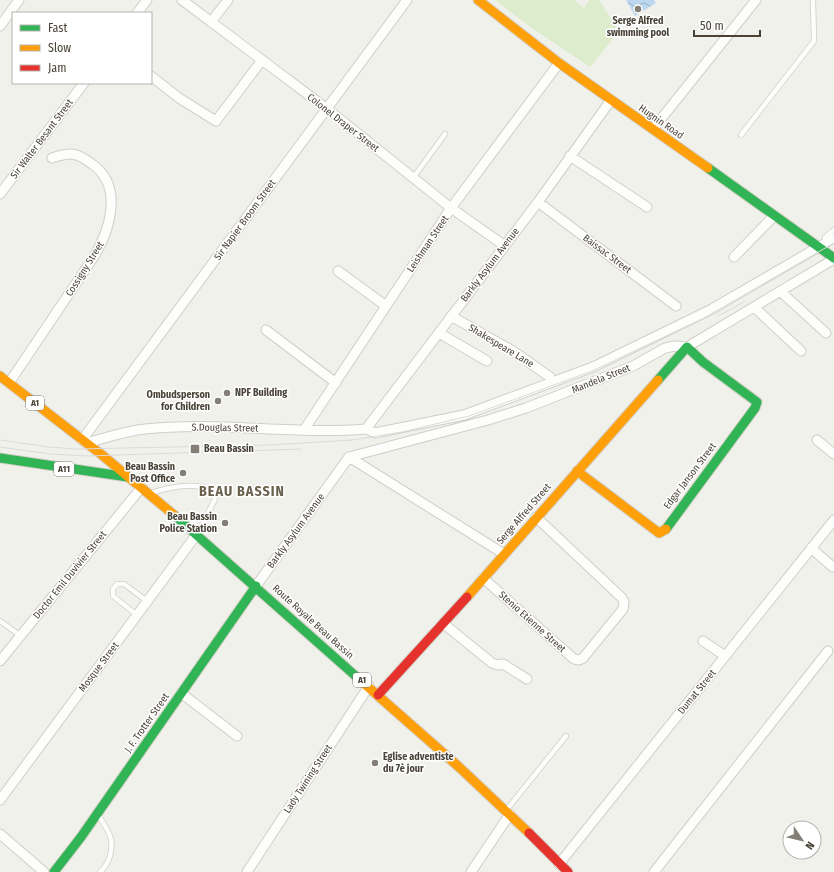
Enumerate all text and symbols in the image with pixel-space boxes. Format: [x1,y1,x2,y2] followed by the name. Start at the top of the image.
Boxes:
[633,4,643,14] marker: Serge Alfred swimming pool
[12,12,152,84] legend
[694,12,760,38] scale bar
[607,15,670,39] place label: Serge Alfred swimming pool
[700,19,724,33] text: 50 m
[48,21,67,35] text: Fast
[48,41,71,55] text: Slow
[48,61,66,75] text: Jam
[305,91,382,155] street label: Colonel Draper Street
[8,96,76,181] street label: Sir Walter Besant Street
[636,102,686,142] street label: Hugnin Road
[212,177,279,263] street label: Sir Napier Broom Street
[405,213,452,275] street label: Leishman Street
[458,226,522,304] street label: Barkly Asylum Avenue
[580,232,634,276] street label: Baissac Street
[63,239,107,299] street label: Cossigny Street
[466,322,536,370] street label: Shakespeare Lane
[570,362,633,396] street label: Mandela Street
[235,387,287,399] place label: NPF Building
[222,388,232,398] marker: NPF Building
[147,389,210,413] place label: Ombudsperson for Children
[26,396,44,410] road number: A1
[213,396,223,406] marker: Ombudsperson for Children
[192,421,259,435] street label: S.Douglas Street
[661,440,719,511] street label: Edgar Janson Street
[189,443,201,455] marker: Beau Bassin
[204,443,254,455] place label: Beau Bassin
[125,461,175,485] place label: Beau Bassin Post Office
[54,462,74,476] road number: A11
[178,468,188,478] marker: Beau Bassin Post Office
[494,481,554,547] street label: Serge Alfred Street
[199,483,285,500] district label: BEAU BASSIN
[265,491,327,571] street label: Barkly Asylum Avenue
[160,511,217,535] place label: Beau Bassin Police Station
[220,518,230,528] marker: Beau Bassin Police Station
[31,528,110,621] street label: Doctor Emil Duvivier Street
[270,582,356,662] street label: Route Royale Beau Bassin
[496,589,569,656] street label: Stenio Etienne Street
[76,639,122,694] street label: Mosque Street
[675,667,719,717] street label: Dumat Street
[353,673,371,687] road number: A1
[122,690,172,755] street label: J. F. Trotter Street
[281,742,335,816] street label: Lady Twining Street
[383,751,454,775] place label: Eglise adventiste du 7è jour
[370,758,380,768] marker: Eglise adventiste du 7è jour
[782,820,822,860] north arrow
[803,839,817,852] text: N

